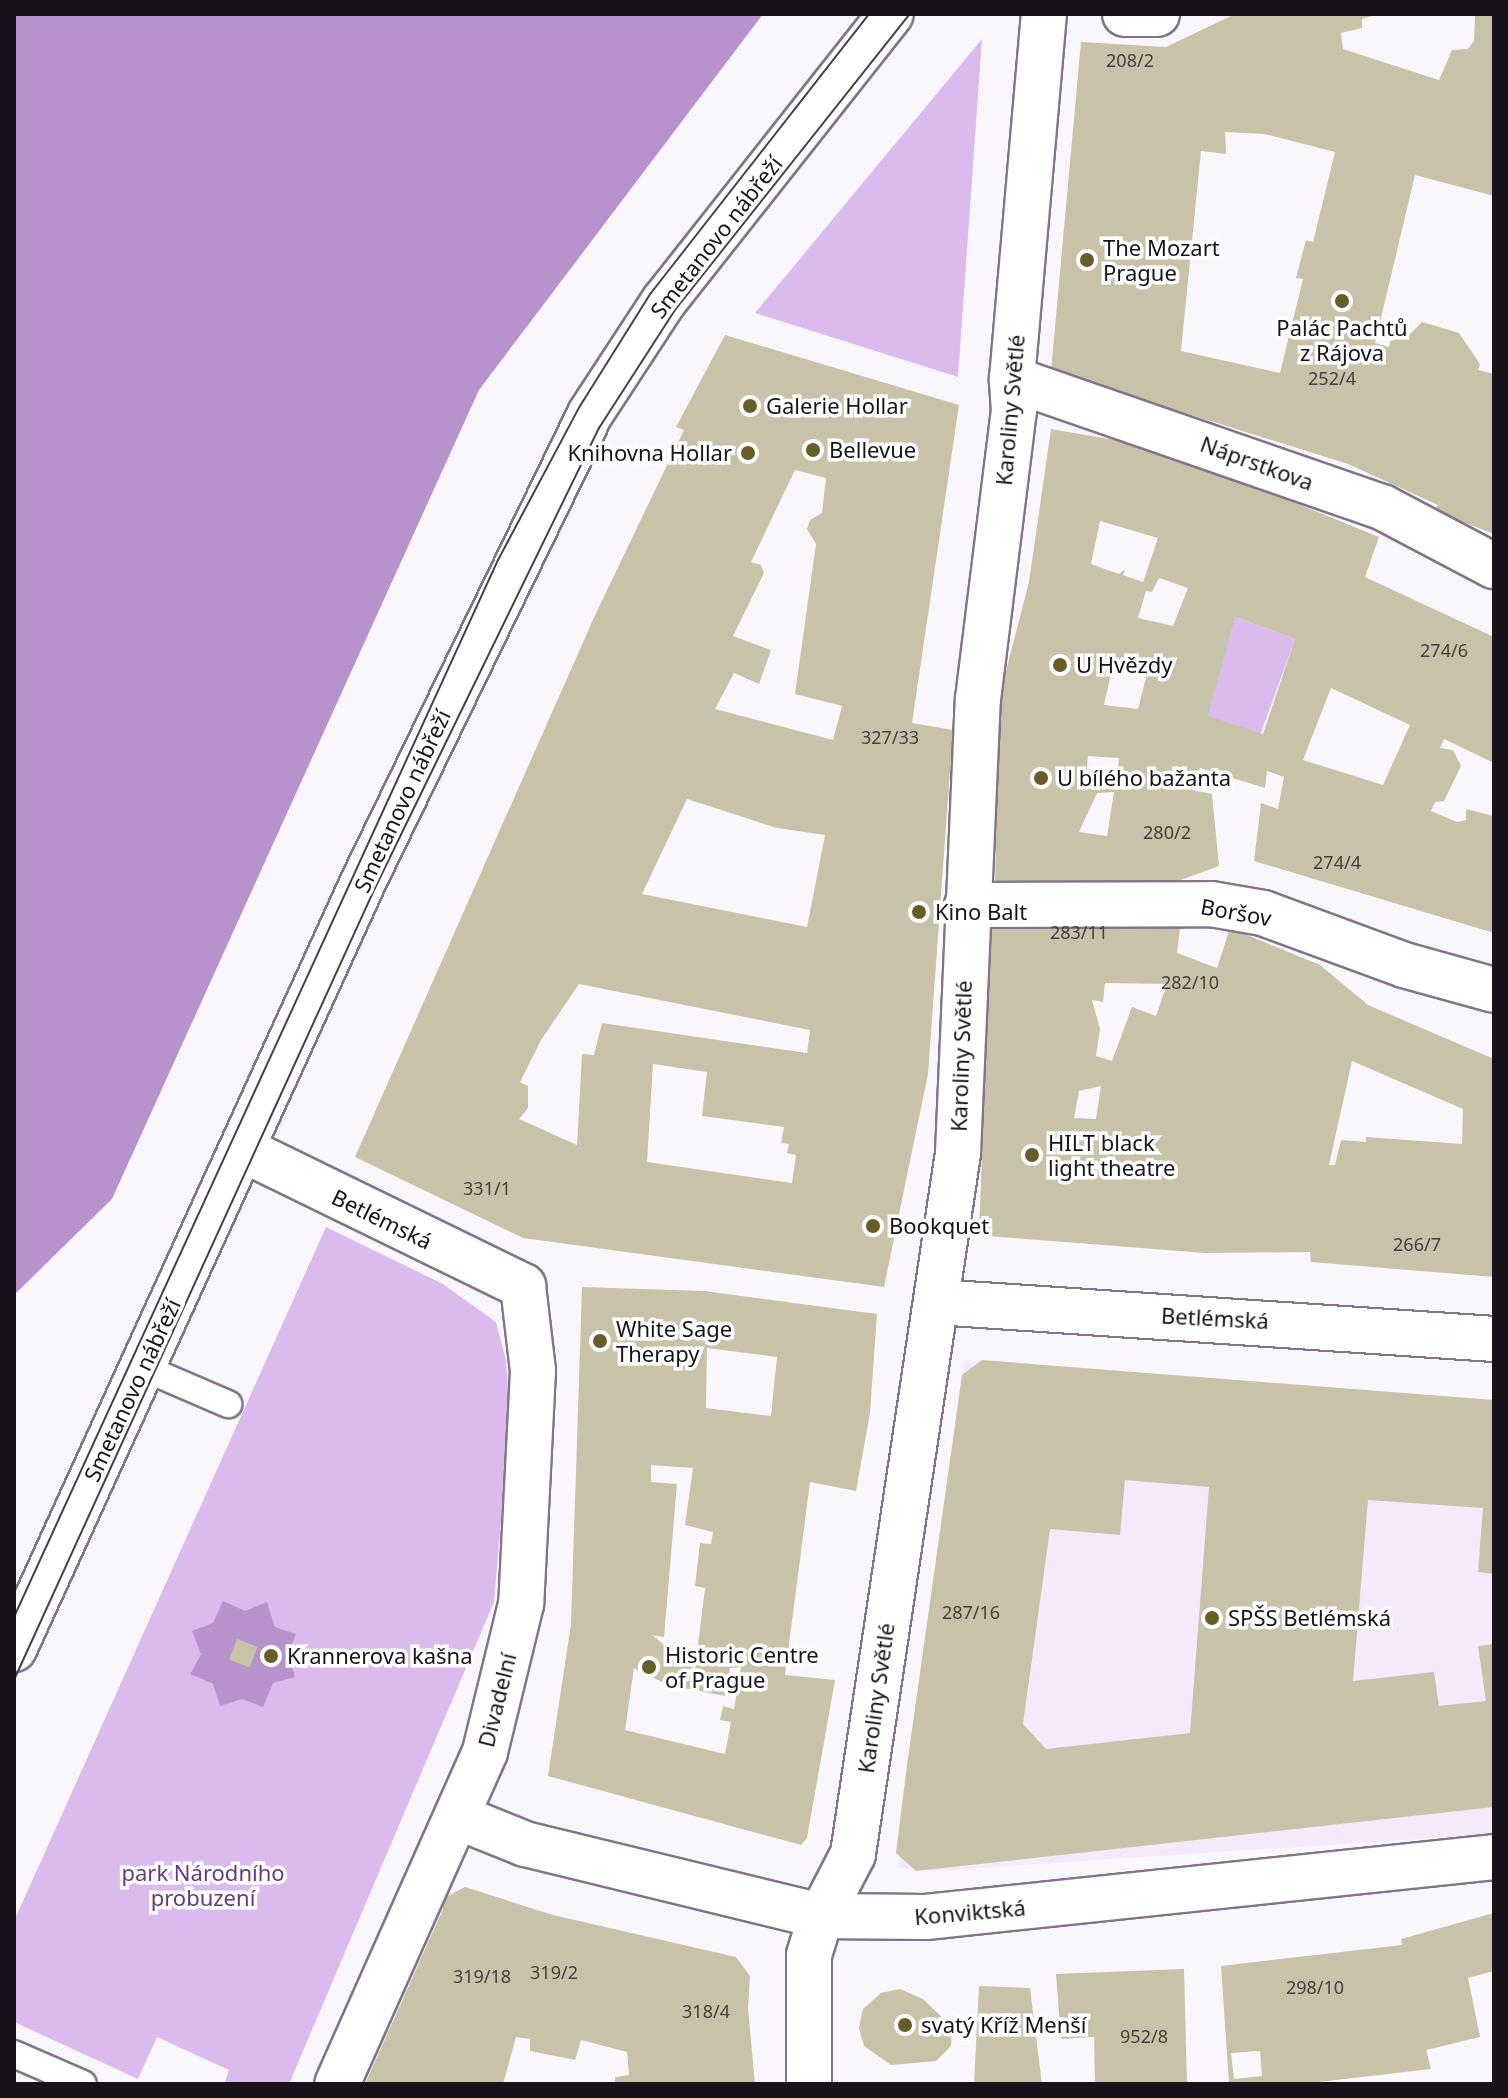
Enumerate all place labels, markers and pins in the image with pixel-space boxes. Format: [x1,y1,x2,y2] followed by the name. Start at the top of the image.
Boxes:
[1103,234,1220,286] place label: The Mozart Prague
[1078,251,1096,269] marker: The Mozart Prague
[1333,292,1351,310] marker: Palác Pachtů z Rájova
[1276,314,1408,366] place label: Palác Pachtů z Rájova
[766,393,908,419] place label: Galerie Hollar
[741,397,759,415] marker: Galerie Hollar
[829,437,916,463] place label: Bellevue
[567,440,732,466] place label: Knihovna Hollar
[804,441,822,459] marker: Bellevue
[739,444,757,462] marker: Knihovna Hollar
[1076,652,1173,678] place label: U Hvězdy
[1051,656,1069,674] marker: U Hvězdy
[1057,765,1231,791] place label: U bílého bažanta
[1032,769,1050,787] marker: U bílého bažanta
[935,899,1027,925] place label: Kino Balt
[910,903,928,921] marker: Kino Balt
[1048,1129,1175,1180] place label: HILT black light theatre
[1023,1146,1041,1164] marker: HILT black light theatre
[889,1213,989,1239] place label: Bookquet
[864,1217,882,1235] marker: Bookquet
[616,1315,732,1366] place label: White Sage Therapy
[591,1332,609,1350] marker: White Sage Therapy
[1228,1605,1391,1631] place label: SPŠS Betlémská
[1203,1609,1221,1627] marker: SPŠS Betlémská
[665,1641,819,1692] place label: Historic Centre of Prague
[287,1643,473,1669] place label: Krannerova kašna
[262,1647,280,1665] marker: Krannerova kašna
[640,1658,658,1676] marker: Historic Centre of Prague
[921,2012,1087,2038] place label: svatý Kříž Menší
[896,2016,914,2034] marker: svatý Kříž Menší

